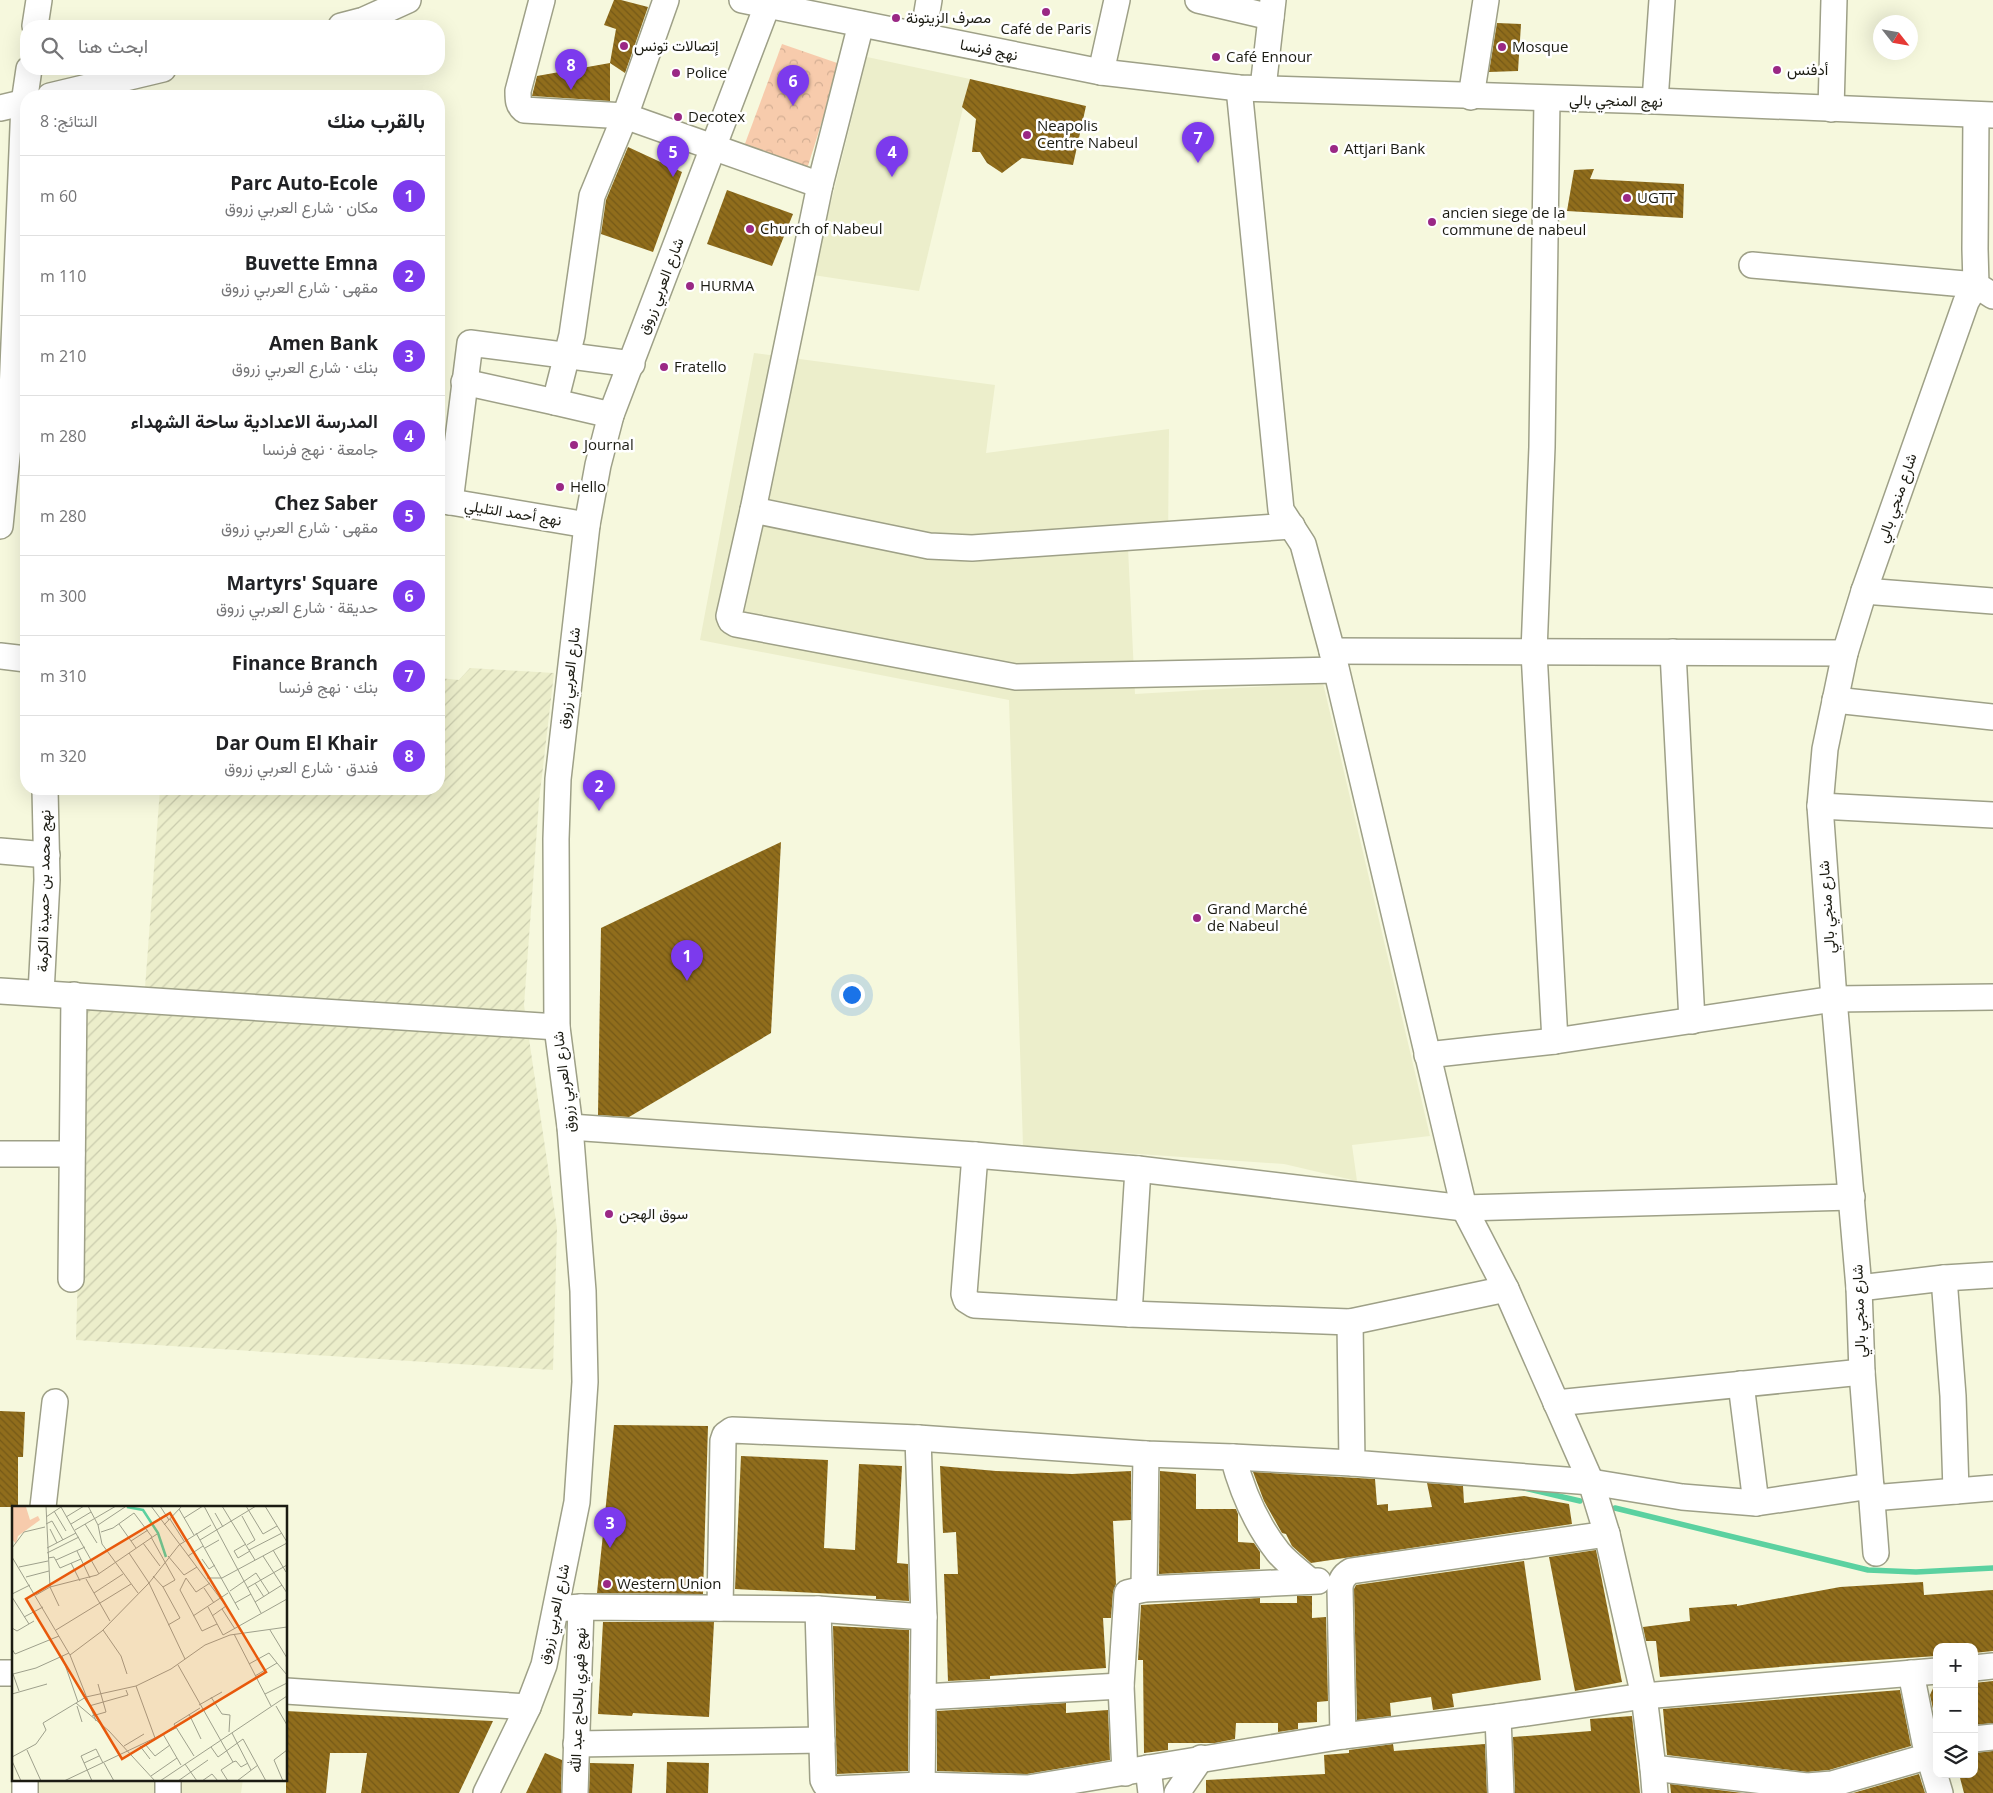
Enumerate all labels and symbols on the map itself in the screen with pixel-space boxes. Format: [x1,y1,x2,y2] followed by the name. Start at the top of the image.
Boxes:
[1040,6,1052,18] marker: Café de Paris
[906,7,991,27] place label: مصرف الزيتونة
[890,12,902,24] marker: مصرف الزيتونة
[1873,15,1918,60] north arrow
[1000,18,1092,38] place label: Café de Paris
[958,34,1020,66] street label: نهج فرنسا
[634,35,719,56] place label: إتصالات تونس
[1512,36,1568,56] place label: Mosque
[618,40,630,52] marker: إتصالات تونس
[1496,41,1508,53] marker: Mosque
[1226,46,1312,66] place label: Café Ennour
[555,49,587,90] pin: 8
[1210,51,1222,63] marker: Café Ennour
[1787,59,1829,80] place label: أدفنس
[686,62,727,82] place label: Police
[1771,64,1783,76] marker: أدفنس
[777,65,809,106] pin: 6
[670,67,682,79] marker: Police
[1569,89,1663,115] street label: نهج المنجي بالي
[688,106,745,126] place label: Decotex
[672,111,684,123] marker: Decotex
[1037,115,1138,152] place label: Neapolis Centre Nabeul
[1182,122,1214,163] pin: 7
[1021,129,1033,141] marker: Neapolis Centre Nabeul
[657,136,689,177] pin: 5
[876,136,908,177] pin: 4
[1344,138,1425,158] place label: Attjari Bank
[1328,143,1340,155] marker: Attjari Bank
[1637,187,1676,207] place label: UGTT
[1621,192,1633,204] marker: UGTT
[1442,202,1586,239] place label: ancien siege de la commune de nabeul
[1426,216,1438,228] marker: ancien siege de la commune de nabeul
[760,218,882,238] place label: Church of Nabeul
[744,223,756,235] marker: Church of Nabeul
[632,234,692,338] street label: شارع العربي زروق
[700,275,755,295] place label: HURMA
[684,280,696,292] marker: HURMA
[674,356,727,376] place label: Fratello
[658,361,670,373] marker: Fratello
[582,434,634,454] place label: Journal
[568,439,580,451] marker: Journal
[1871,450,1925,546] street label: شارع منجي بالي
[570,476,606,496] place label: Hello
[554,481,566,493] marker: Hello
[462,494,563,534] street label: نهج أحمد التليلي
[552,626,588,730] street label: شارع العربي زروق
[583,770,615,811] pin: 2
[32,810,56,972] street label: نهج محمد بن حميدة الكرمة
[1813,859,1843,954] street label: شارع منجي بالي
[1207,898,1307,935] place label: Grand Marché de Nabeul
[1191,912,1203,924] marker: Grand Marché de Nabeul
[671,940,703,981] pin: 1
[839,982,865,1008] your location
[547,1030,583,1134] street label: شارع العربي زروق
[619,1203,688,1224] place label: سوق الهجن
[603,1208,615,1220] marker: سوق الهجن
[1846,1264,1874,1358] street label: شارع منجي بالي
[12,1506,288,1780] inset map
[594,1507,626,1548] pin: 3
[533,1562,577,1667] street label: شارع العربي زروق
[617,1573,722,1593] place label: Western Union
[601,1578,613,1590] marker: Western Union
[564,1627,594,1773] street label: نهج فهري بالحاج عبد الله

